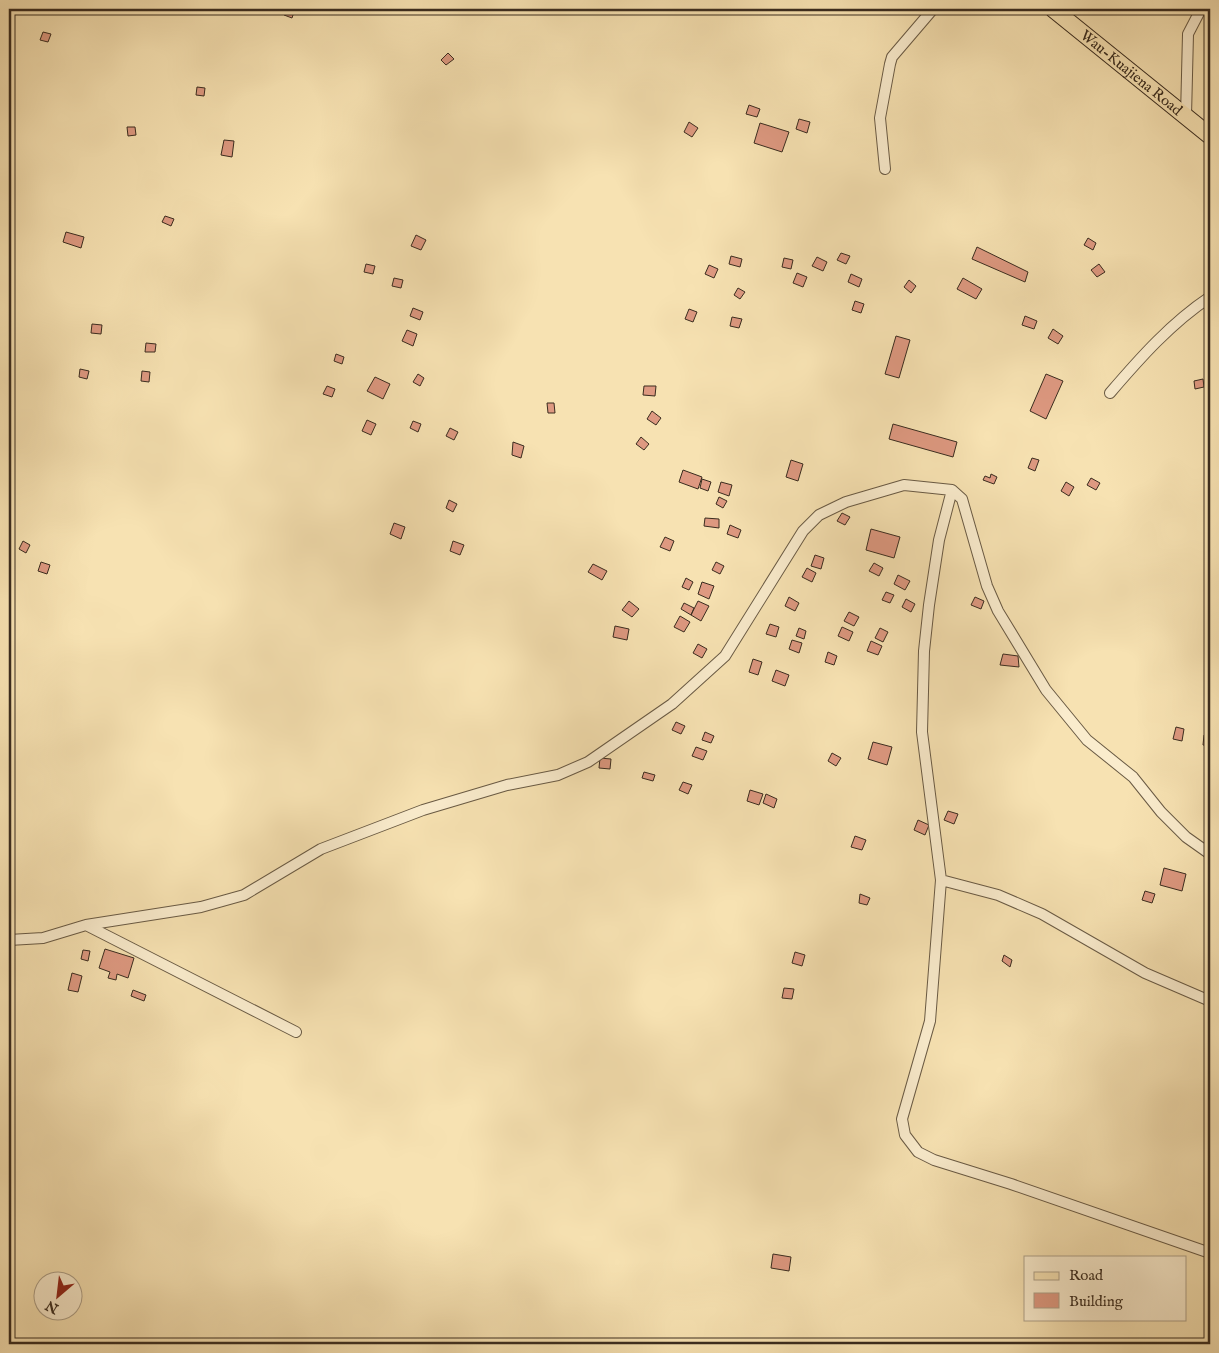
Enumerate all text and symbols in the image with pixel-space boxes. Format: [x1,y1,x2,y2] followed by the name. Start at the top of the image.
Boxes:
[1077,26,1187,120] street label: Wau-Kuajiena Road
[1024,1256,1186,1320] legend
[1069,1266,1104,1285] text: Road
[32,1270,82,1320] north arrow
[1069,1292,1124,1311] text: Building
[43,1296,63,1318] text: N

